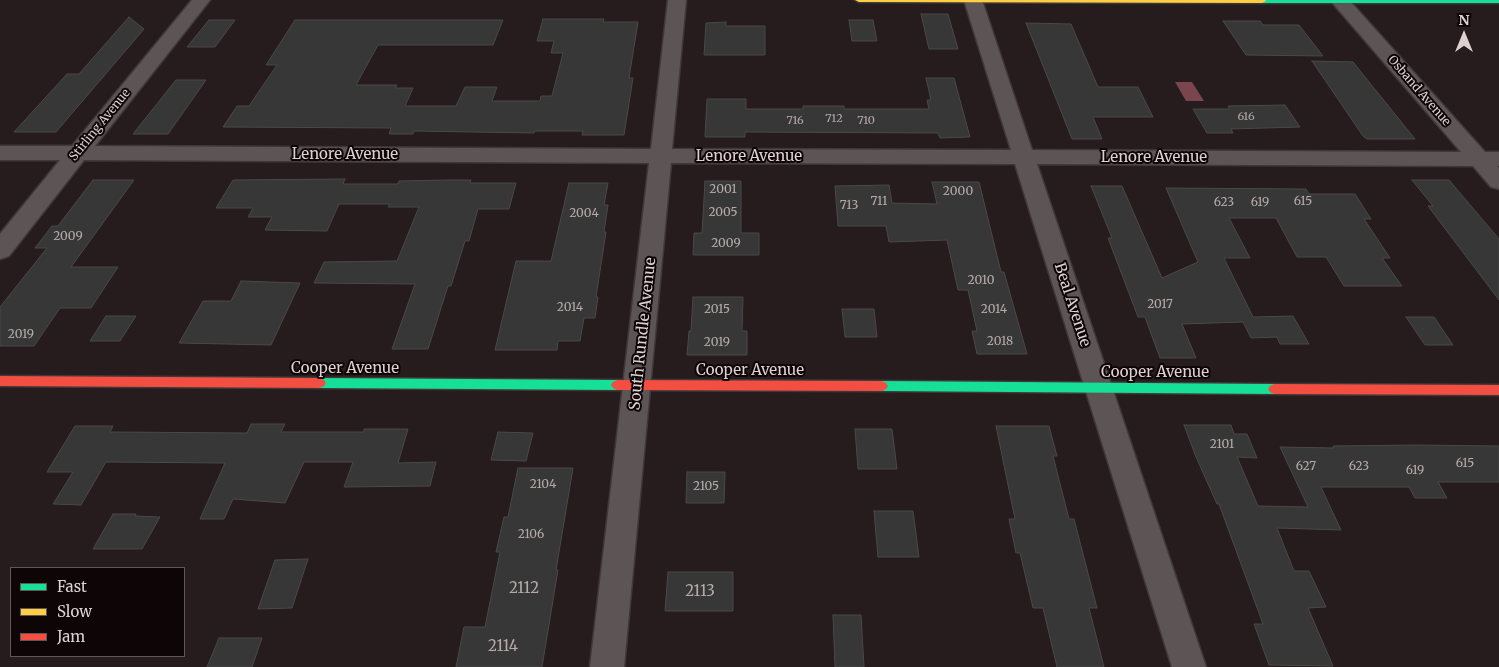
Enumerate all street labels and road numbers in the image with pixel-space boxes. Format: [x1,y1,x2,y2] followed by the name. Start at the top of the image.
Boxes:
[1385,53,1453,129] street label: Osband Avenue
[67,86,133,164] street label: Stirling Avenue
[292,146,398,164] street label: Lenore Avenue
[696,148,802,166] street label: Lenore Avenue
[1101,149,1207,167] street label: Lenore Avenue
[626,257,660,411] street label: South Rundle Avenue
[1050,261,1094,349] street label: Beal Avenue
[291,360,399,378] street label: Cooper Avenue
[696,362,804,380] street label: Cooper Avenue
[1101,364,1209,382] street label: Cooper Avenue

